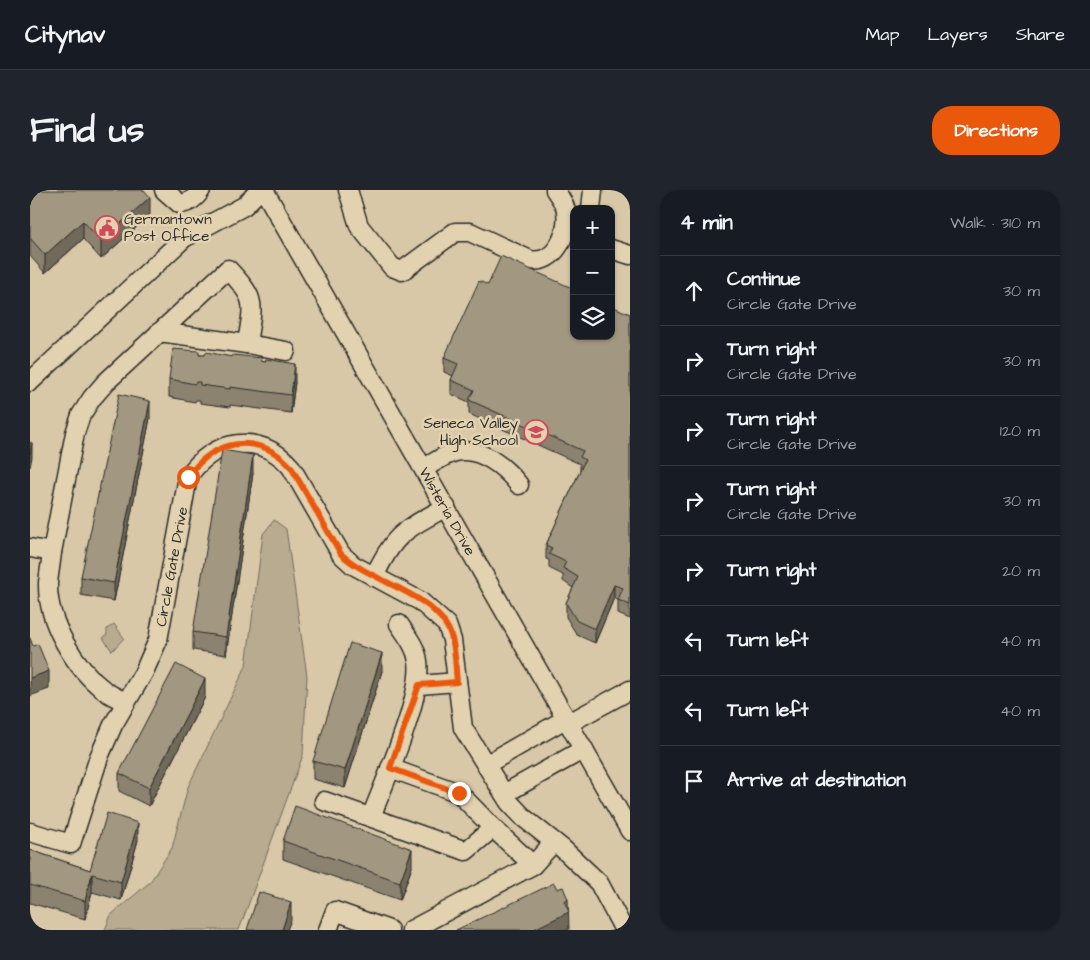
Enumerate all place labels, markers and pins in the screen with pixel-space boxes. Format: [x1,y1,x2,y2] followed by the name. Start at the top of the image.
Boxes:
[124,209,212,247] place label: Germantown Post Office
[94,215,120,241] public building icon: Germantown Post Office
[423,413,518,452] place label: Seneca Valley High School
[523,419,549,445] school or university icon: Seneca Valley High School

